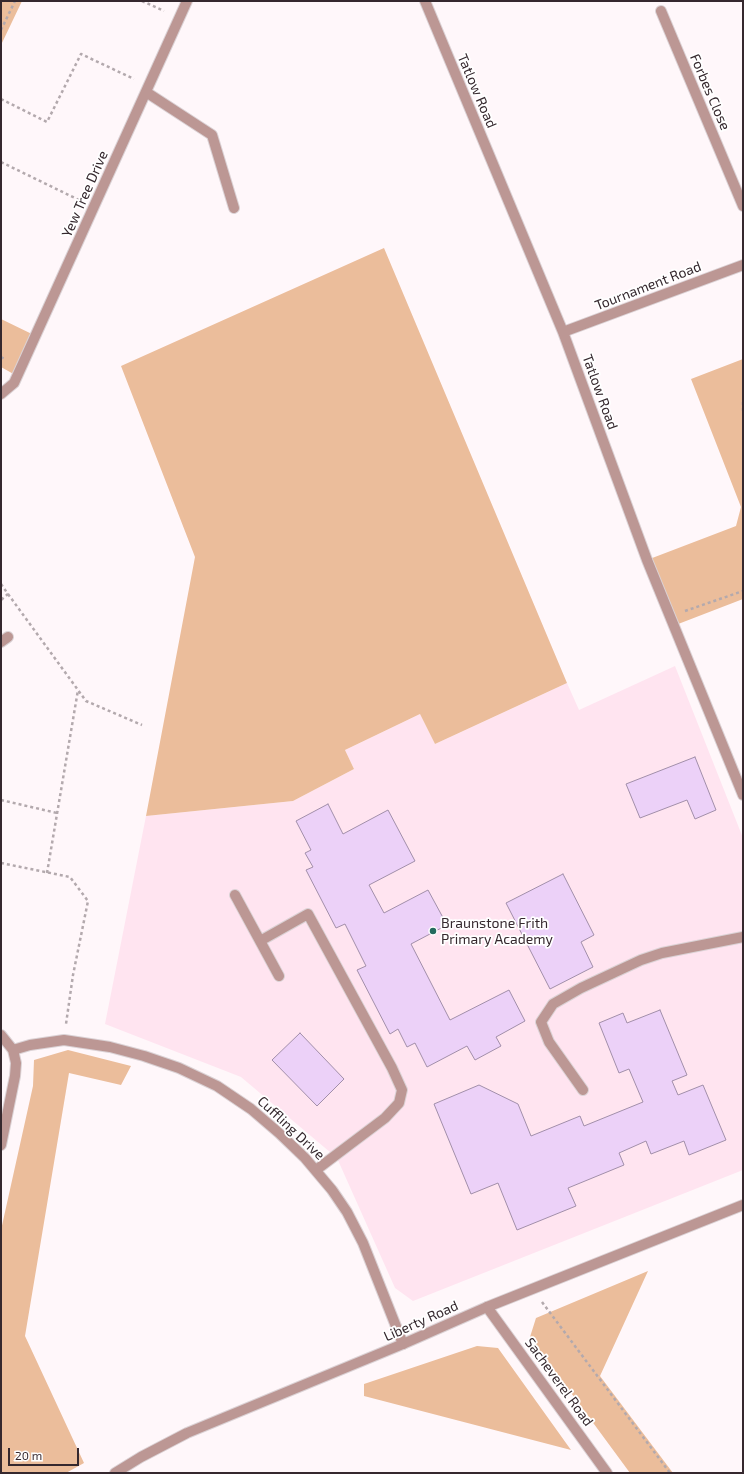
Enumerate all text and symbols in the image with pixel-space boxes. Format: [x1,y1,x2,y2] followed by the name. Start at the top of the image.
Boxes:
[454,51,500,131] street label: Tatlow Road
[686,51,734,133] street label: Forbes Close
[58,148,112,240] street label: Yew Tree Drive
[592,258,704,314] street label: Tournament Road
[579,352,621,432] street label: Tatlow Road
[441,915,553,948] place label: Braunstone Frith Primary Academy
[428,926,438,936] marker: Braunstone Frith Primary Academy
[254,1093,328,1163] street label: Cuffling Drive
[381,1297,461,1345] street label: Liberty Road
[521,1334,597,1430] street label: Sacheverel Road
[10,1440,81,1466] scale bar
[15,1448,42,1462] text: 20 m

